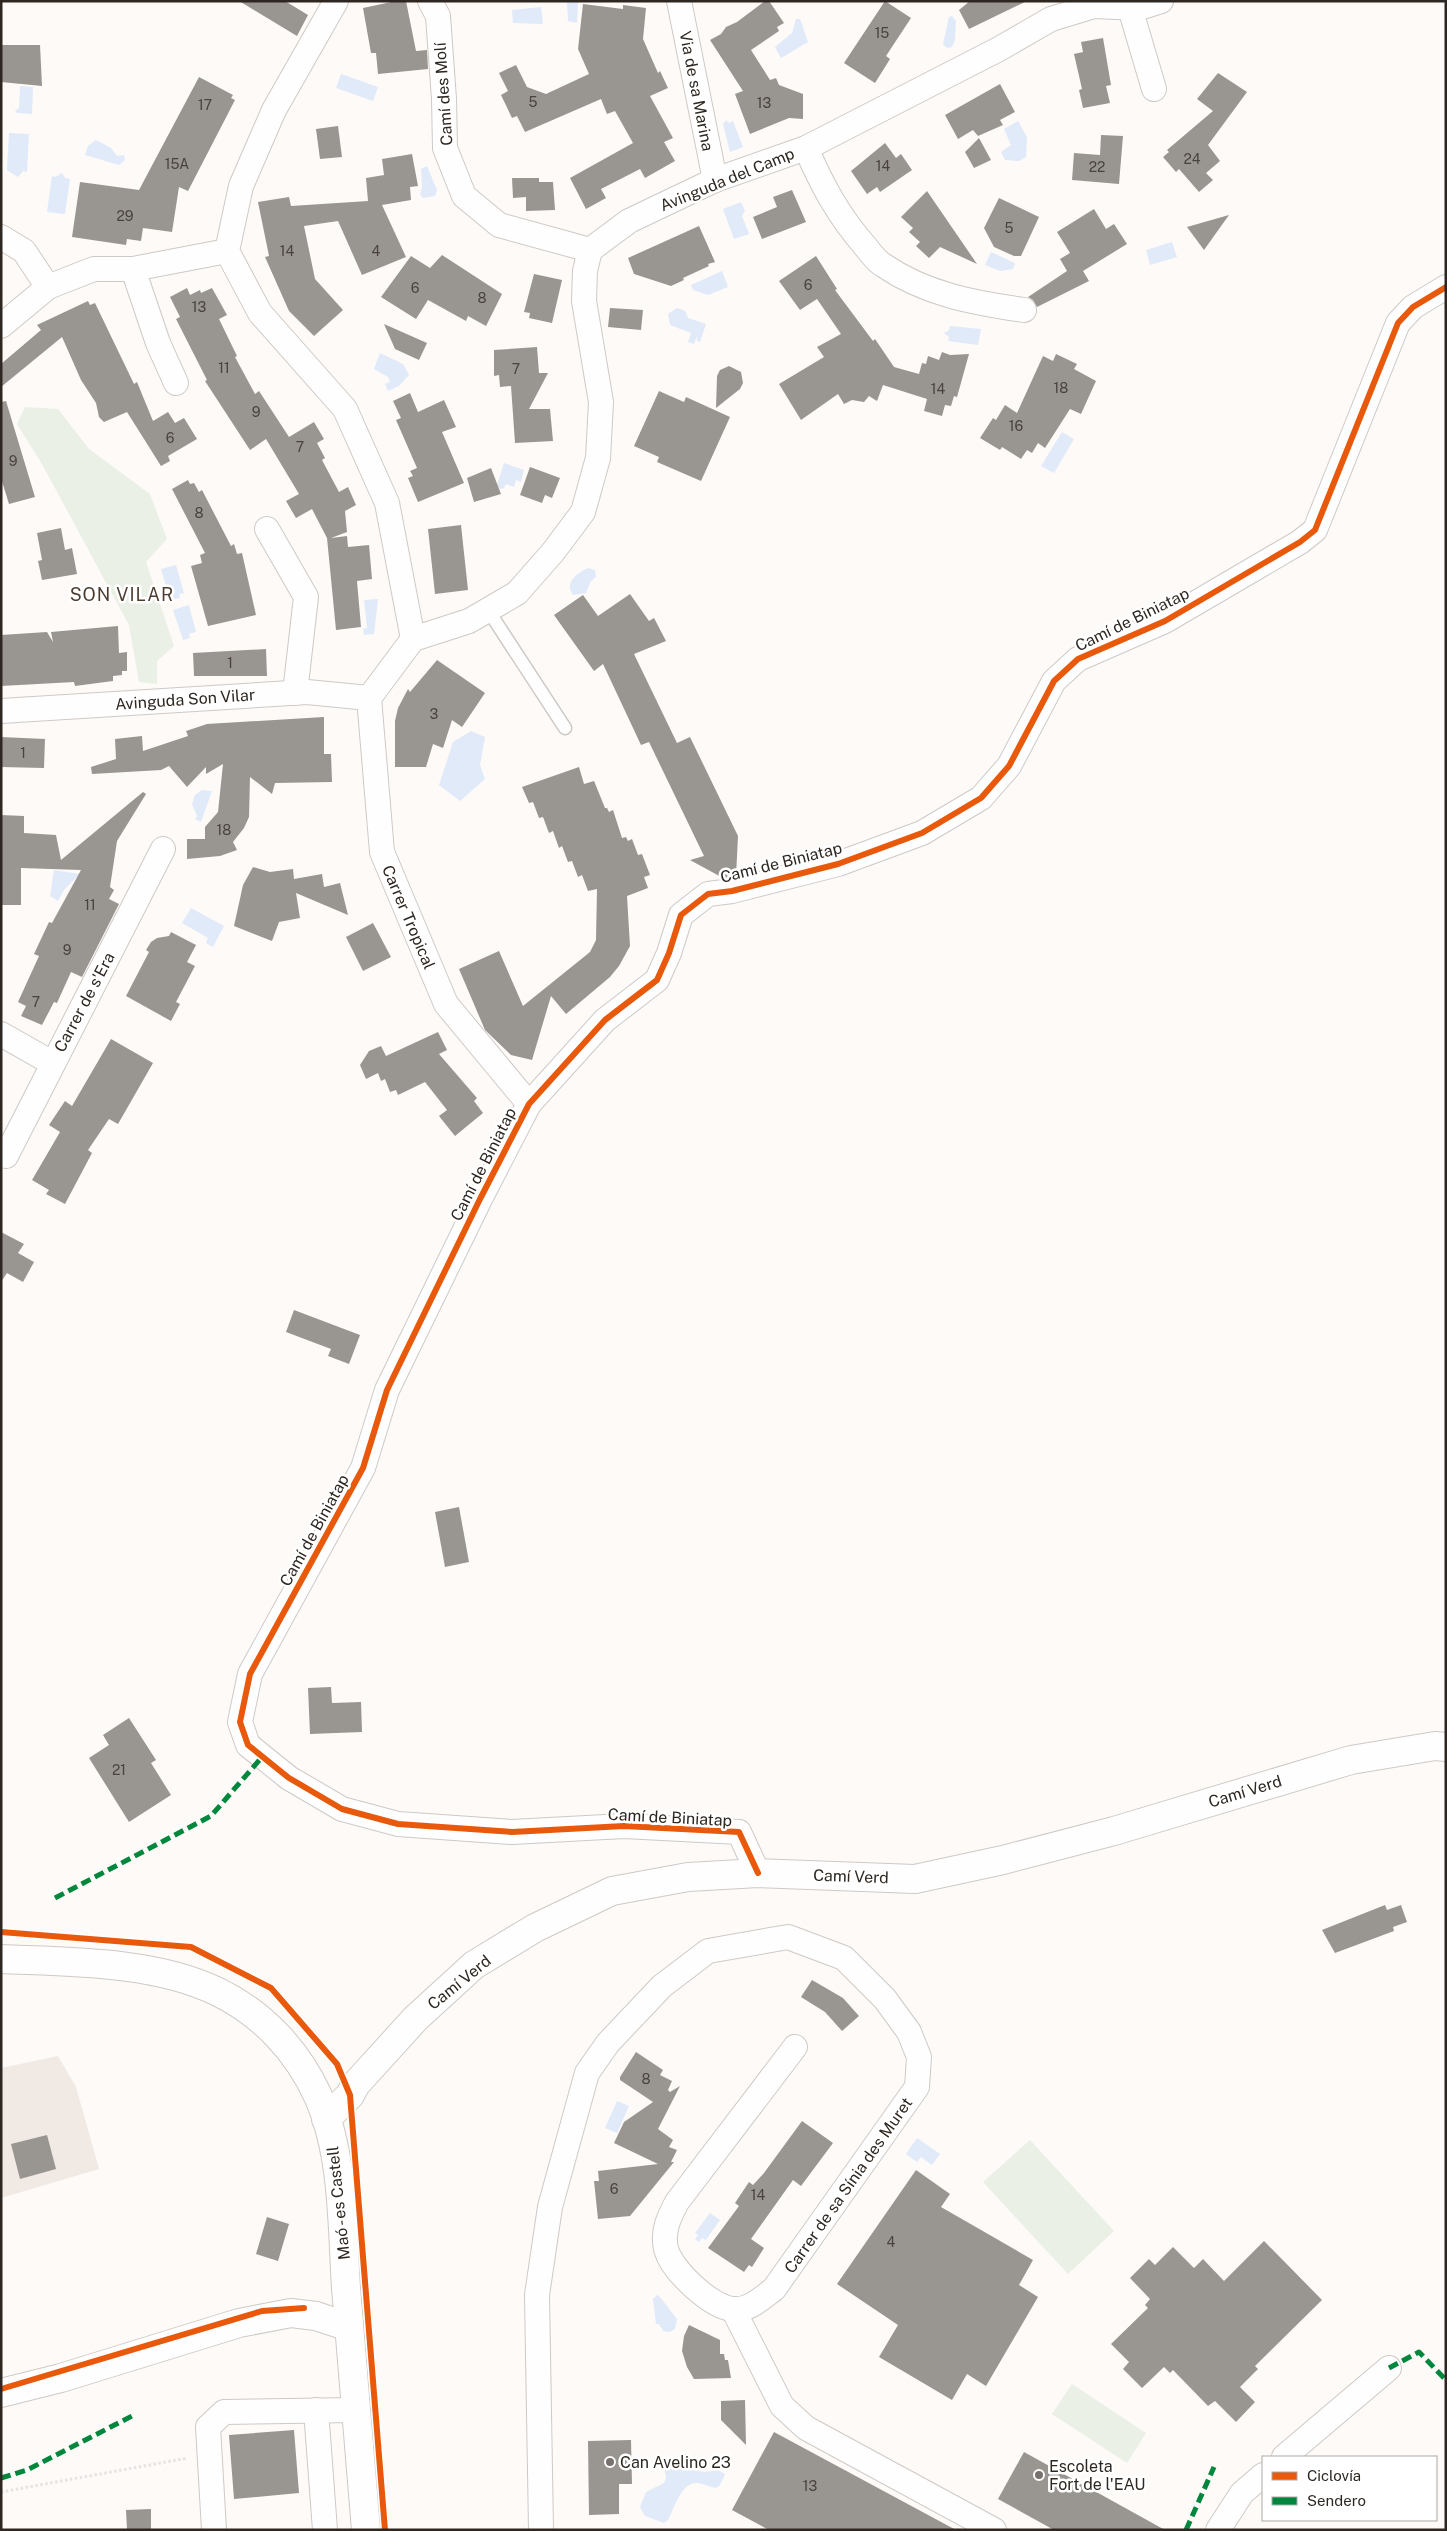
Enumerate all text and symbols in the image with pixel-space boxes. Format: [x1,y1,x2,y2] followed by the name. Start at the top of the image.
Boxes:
[875,25,889,41] house number: 15
[676,29,717,153] street label: Via de sa Marina
[430,41,457,146] street label: Camí des Molí
[529,94,538,110] house number: 5
[757,95,771,111] house number: 13
[198,97,212,113] house number: 17
[657,144,797,215] street label: Avinguda del Camp
[1183,151,1201,167] house number: 24
[165,156,189,172] house number: 15A
[876,158,890,174] house number: 14
[1089,159,1105,175] house number: 22
[116,208,134,224] house number: 29
[1005,220,1014,236] house number: 5
[280,243,294,259] house number: 14
[372,243,381,259] house number: 4
[804,277,813,293] house number: 6
[411,280,420,296] house number: 6
[477,290,487,306] house number: 8
[192,299,206,315] house number: 13
[218,360,230,376] house number: 11
[512,361,520,377] house number: 7
[1054,380,1068,396] house number: 18
[931,381,945,397] house number: 14
[252,404,261,420] house number: 9
[1009,418,1023,434] house number: 16
[166,430,175,446] house number: 6
[296,439,304,455] house number: 7
[9,453,18,469] house number: 9
[194,505,204,521] house number: 8
[70,584,174,605] district label: SON VILAR
[1072,584,1192,655] street label: Camí de Biniatap
[227,655,233,671] house number: 1
[114,685,256,714] street label: Avinguda Son Vilar
[430,706,439,722] house number: 3
[20,745,26,761] house number: 1
[217,822,231,838] house number: 18
[718,838,844,887] street label: Camí de Biniatap
[378,862,439,972] street label: Carrer Tropical
[84,897,96,913] house number: 11
[63,942,72,958] house number: 9
[50,949,119,1055] street label: Carrer de s'Era
[32,994,40,1010] house number: 7
[447,1104,520,1224] street label: Camí de Biniatap
[276,1471,353,1589] street label: Camí de Biniatap
[112,1762,126,1778] house number: 21
[1206,1771,1284,1812] street label: Camí Verd
[607,1805,733,1830] street label: Camí de Biniatap
[813,1866,889,1887] street label: Camí Verd
[424,1951,495,2014] street label: Camí Verd
[641,2071,651,2087] house number: 8
[780,2094,916,2277] street label: Carrer de sa Sínia des Muret
[323,2145,354,2261] street label: Maó - es Castell
[610,2181,619,2197] house number: 6
[751,2187,765,2203] house number: 14
[887,2234,896,2250] house number: 4
[620,2453,731,2472] place label: Can Avelino 23
[604,2456,616,2468] marker: Can Avelino 23
[1262,2456,1437,2521] legend
[1049,2457,1146,2494] place label: Escoleta Fort de l'EAU
[1307,2467,1361,2484] text: Ciclovía
[1033,2469,1045,2481] marker: Escoleta Fort de l'EAU
[803,2478,817,2494] house number: 13
[1307,2492,1366,2509] text: Sendero

